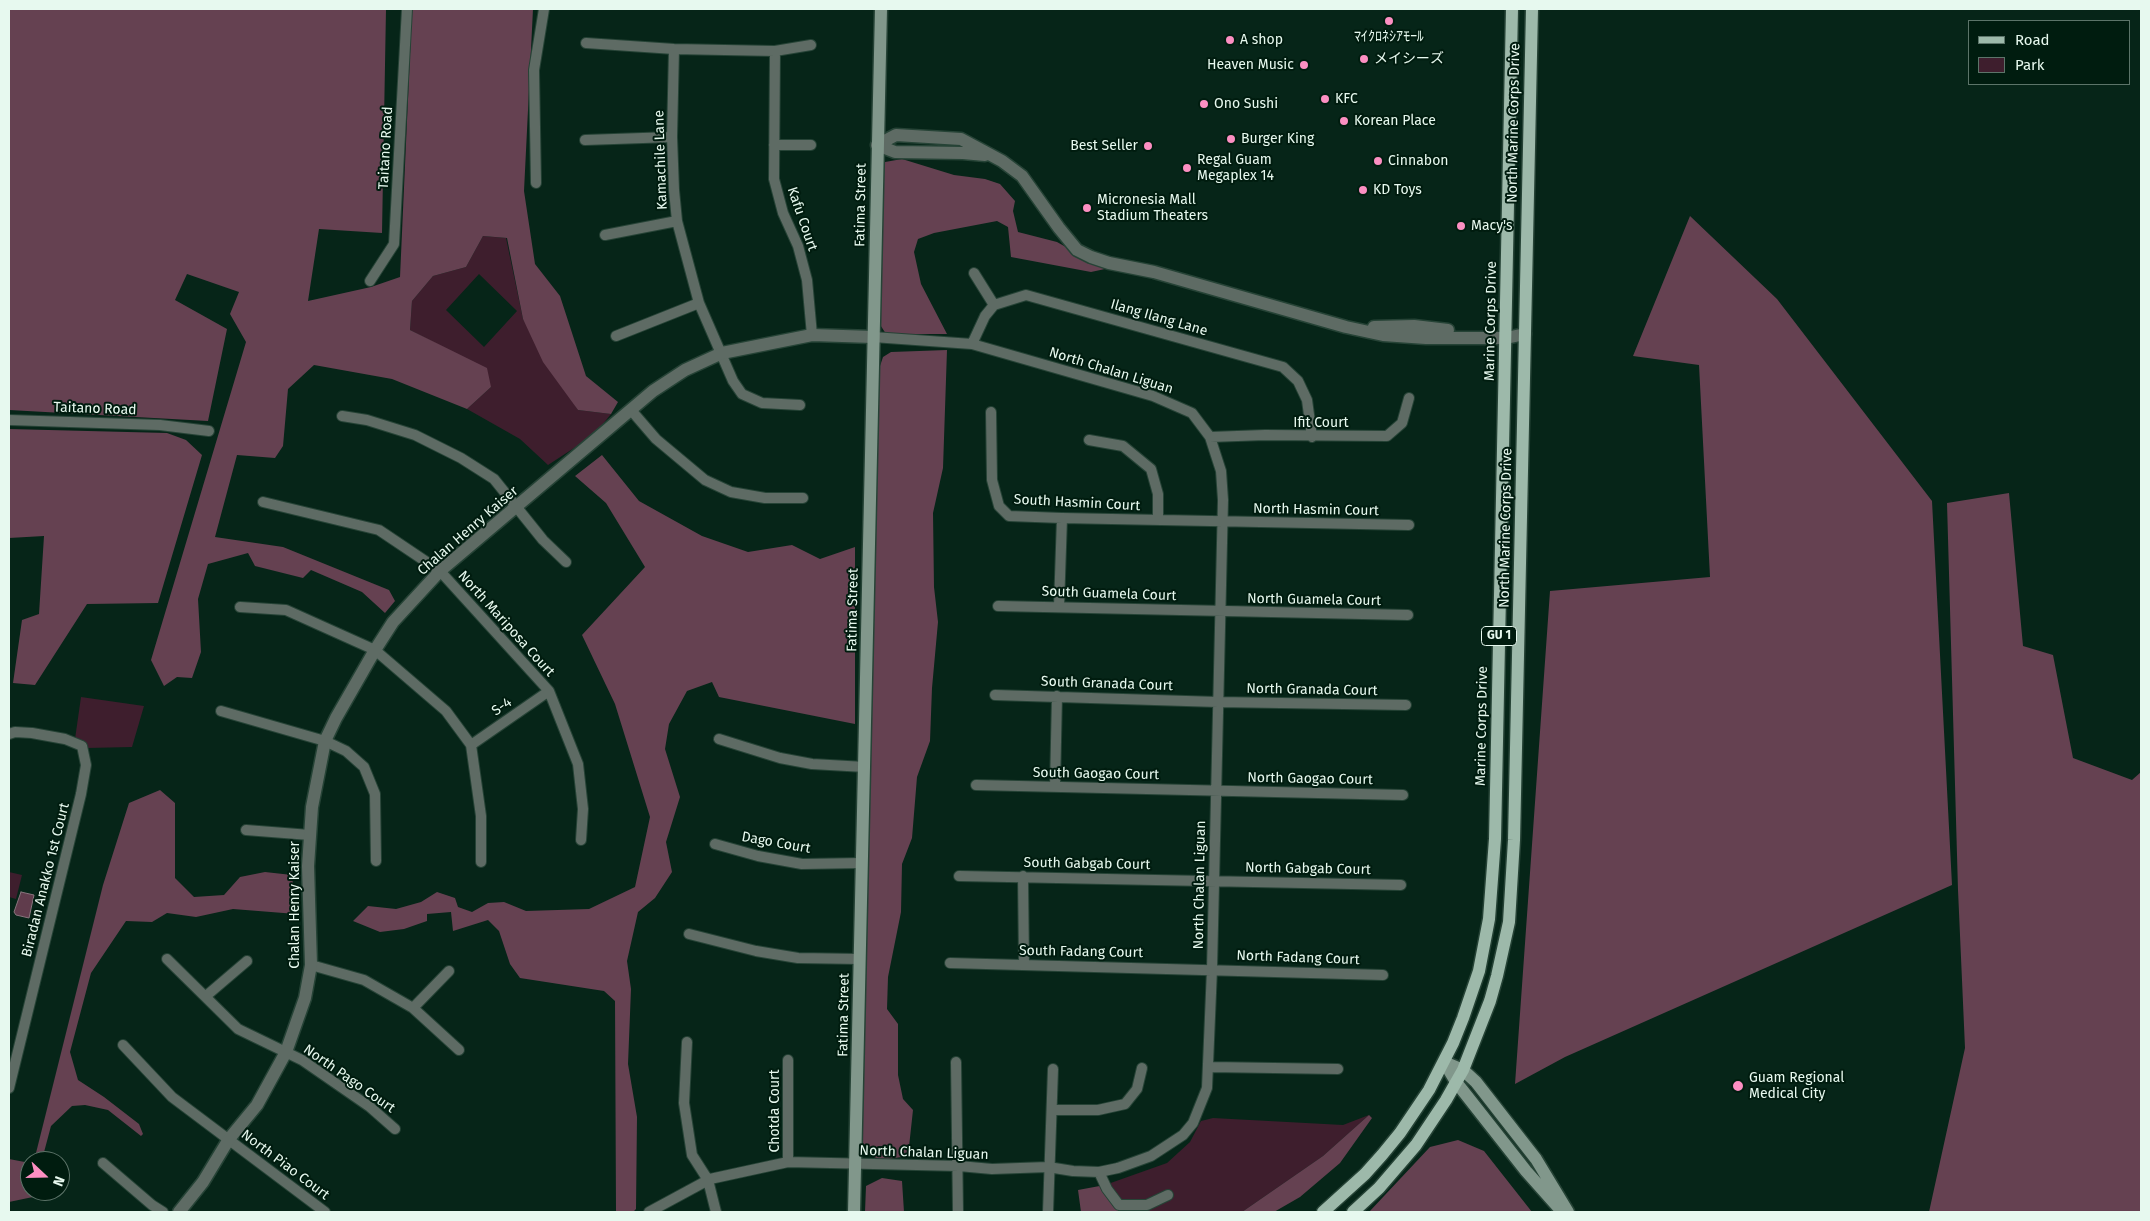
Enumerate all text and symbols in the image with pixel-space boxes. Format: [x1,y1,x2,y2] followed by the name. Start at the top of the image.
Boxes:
[1383,15,1395,27] marker: ﾏｲｸﾛﾈｼｱﾓｰﾙ
[1968,20,2130,85] legend
[1354,29,1424,45] place label: ﾏｲｸﾛﾈｼｱﾓｰﾙ
[2015,31,2050,49] text: Road
[1240,32,1283,48] place label: A shop
[1224,34,1236,46] marker: A shop
[1504,43,1524,203] street label: North Marine Corps Drive
[1374,51,1444,67] place label: メイシーズ
[1358,53,1370,65] marker: メイシーズ
[2015,56,2045,74] text: Park
[1207,57,1294,73] place label: Heaven Music
[1298,59,1310,71] marker: Heaven Music
[1335,91,1358,107] place label: KFC
[1319,93,1331,105] marker: KFC
[1214,96,1278,112] place label: Ono Sushi
[1198,98,1210,110] marker: Ono Sushi
[375,106,397,190] street label: Taitano Road
[651,110,671,210] street label: Kamachile Lane
[1354,113,1436,129] place label: Korean Place
[1338,115,1350,127] marker: Korean Place
[1241,131,1314,147] place label: Burger King
[1225,133,1237,145] marker: Burger King
[1070,138,1138,154] place label: Best Seller
[1142,140,1154,152] marker: Best Seller
[1197,152,1274,184] place label: Regal Guam Megaplex 14
[1388,153,1449,169] place label: Cinnabon
[1372,155,1384,167] marker: Cinnabon
[1181,162,1193,174] marker: Regal Guam Megaplex 14
[852,163,870,247] street label: Fatima Street
[1373,182,1422,198] place label: KD Toys
[1357,184,1369,196] marker: KD Toys
[783,185,821,253] street label: Kafu Court
[1097,192,1208,224] place label: Micronesia Mall Stadium Theaters
[1081,202,1093,214] marker: Micronesia Mall Stadium Theaters
[1471,218,1513,234] place label: Macy's
[1455,220,1467,232] marker: Macy's
[1482,261,1500,381] street label: Marine Corps Drive
[1109,296,1209,340] street label: Ilang Ilang Lane
[1047,344,1175,398] street label: North Chalan Liguan
[53,399,137,419] street label: Taitano Road
[1293,415,1349,431] street label: Ifit Court
[1496,448,1516,608] street label: North Marine Corps Drive
[414,483,522,579] street label: Chalan Henry Kaiser
[1013,491,1141,515] street label: South Hasmin Court
[1253,501,1379,519] street label: North Hasmin Court
[454,568,558,680] street label: North Mariposa Court
[844,568,862,652] street label: Fatima Street
[1041,583,1177,605] street label: South Guamela Court
[1247,590,1381,610] street label: North Guamela Court
[1482,626,1516,646] road number: GU 1
[1473,666,1491,786] street label: Marine Corps Drive
[1041,673,1173,695] street label: South Granada Court
[1246,680,1378,700] street label: North Granada Court
[489,694,515,720] street label: S-4
[1033,764,1159,784] street label: South Gaogao Court
[1247,770,1373,788] street label: North Gaogao Court
[19,801,73,959] street label: Biradan Anakko 1st Court
[1190,820,1210,950] street label: North Chalan Liguan
[740,829,812,857] street label: Dago Court
[287,841,303,969] street label: Chalan Henry Kaiser
[1024,854,1150,874] street label: South Gabgab Court
[1245,860,1371,878] street label: North Gabgab Court
[1019,943,1143,961] street label: South Fadang Court
[1236,947,1360,969] street label: North Fadang Court
[835,973,853,1057] street label: Fatima Street
[300,1041,398,1117] street label: North Pago Court
[767,1070,783,1152] street label: Chotda Court
[1749,1070,1844,1102] place label: Guam Regional Medical City
[1731,1079,1745,1093] marker: Guam Regional Medical City
[238,1126,332,1204] street label: North Piao Court
[859,1142,989,1164] street label: North Chalan Liguan
[20,1151,70,1201] north arrow
[49,1174,68,1189] text: N

